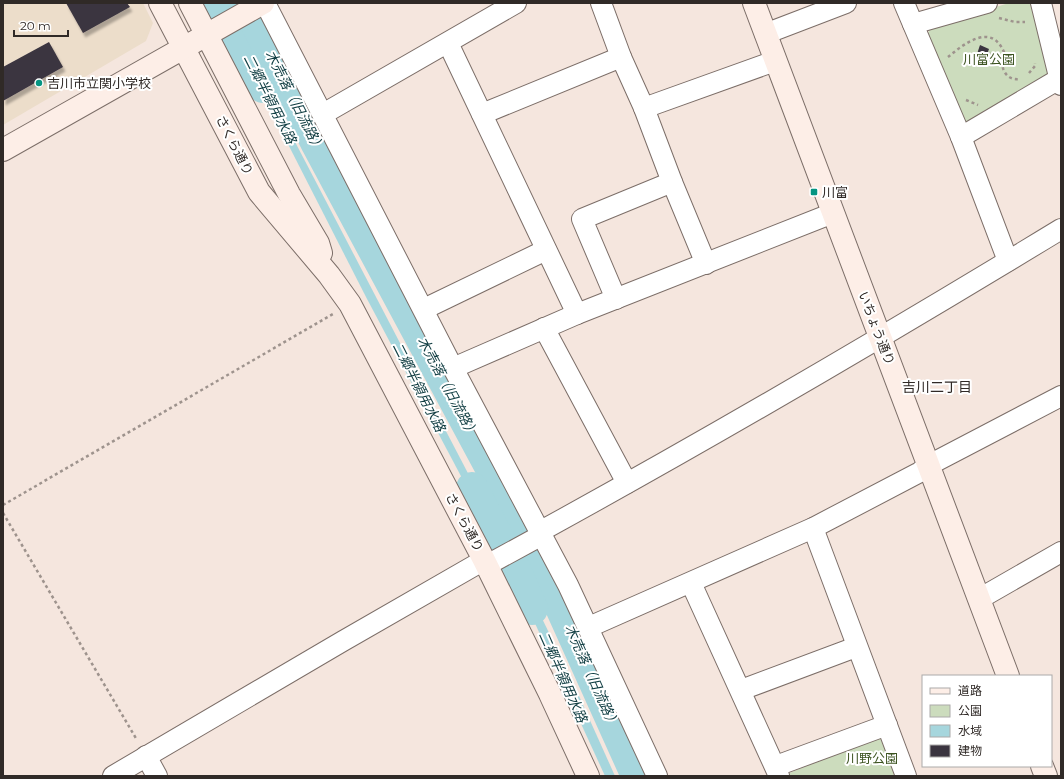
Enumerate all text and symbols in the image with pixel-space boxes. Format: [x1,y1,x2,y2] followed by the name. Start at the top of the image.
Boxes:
[14,12,68,38] scale bar
[20,18,51,33] text: 20 m
[262,47,328,155] water label: 木売落（旧流路）
[240,51,301,148] water label: 二郷半領用水路
[963,51,1015,67] park label: 川富公園
[47,75,151,91] place label: 吉川市立関小学校
[34,78,44,88] marker: 吉川市立関小学校
[213,112,257,178] street label: さくら通り
[822,184,848,200] place label: 川富
[809,187,819,197] marker: 川富
[856,289,898,367] street label: いちょう通り
[414,333,482,441] water label: 木売落（旧流路）
[389,339,450,436] water label: 二郷半領用水路
[902,378,972,396] district label: 吉川二丁目
[443,490,487,554] street label: さくら通り
[561,621,623,731] water label: 木売落（旧流路）
[535,629,592,726] water label: 二郷半領用水路
[922,675,1052,767] legend
[958,683,982,698] text: 道路
[958,703,982,718] text: 公園
[958,723,982,738] text: 水域
[958,743,982,758] text: 建物
[846,750,898,766] park label: 川野公園

